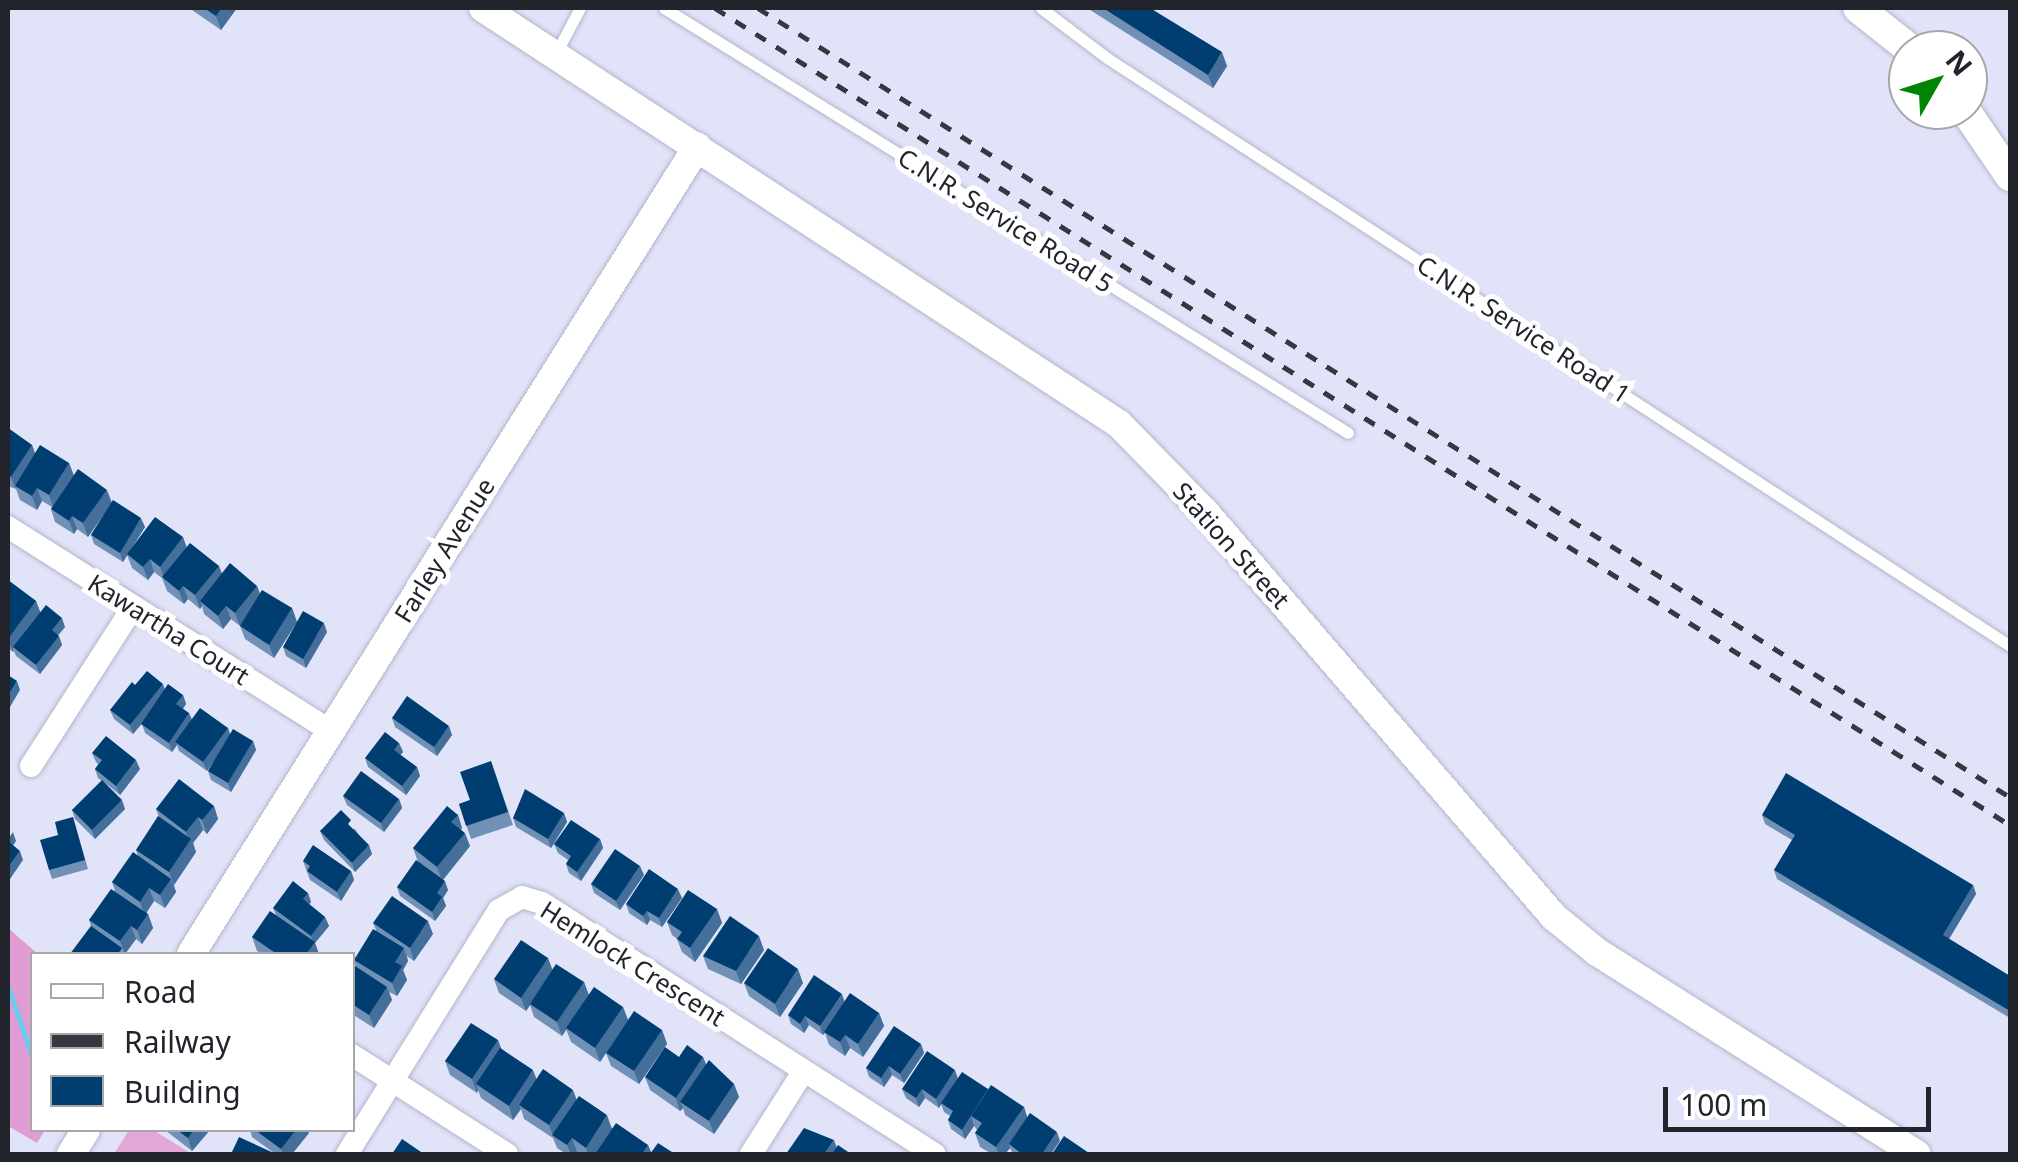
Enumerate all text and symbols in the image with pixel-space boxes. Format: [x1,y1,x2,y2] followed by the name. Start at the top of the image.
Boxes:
[1888,30,1988,130] north arrow
[1938,42,1982,83] text: N
[893,142,1119,298] street label: C.N.R. Service Road 5
[1412,249,1636,409] street label: C.N.R. Service Road 1
[388,472,500,628] street label: Farley Avenue
[1168,476,1296,614] street label: Station Street
[83,567,255,691] street label: Kawartha Court
[535,894,731,1032] street label: Hemlock Crescent
[30,952,355,1132] legend
[124,971,196,1012] text: Road
[124,1021,231,1062] text: Railway
[1668,1067,1936,1129] scale bar
[124,1071,241,1112] text: Building
[1680,1084,1767,1125] text: 100 m

